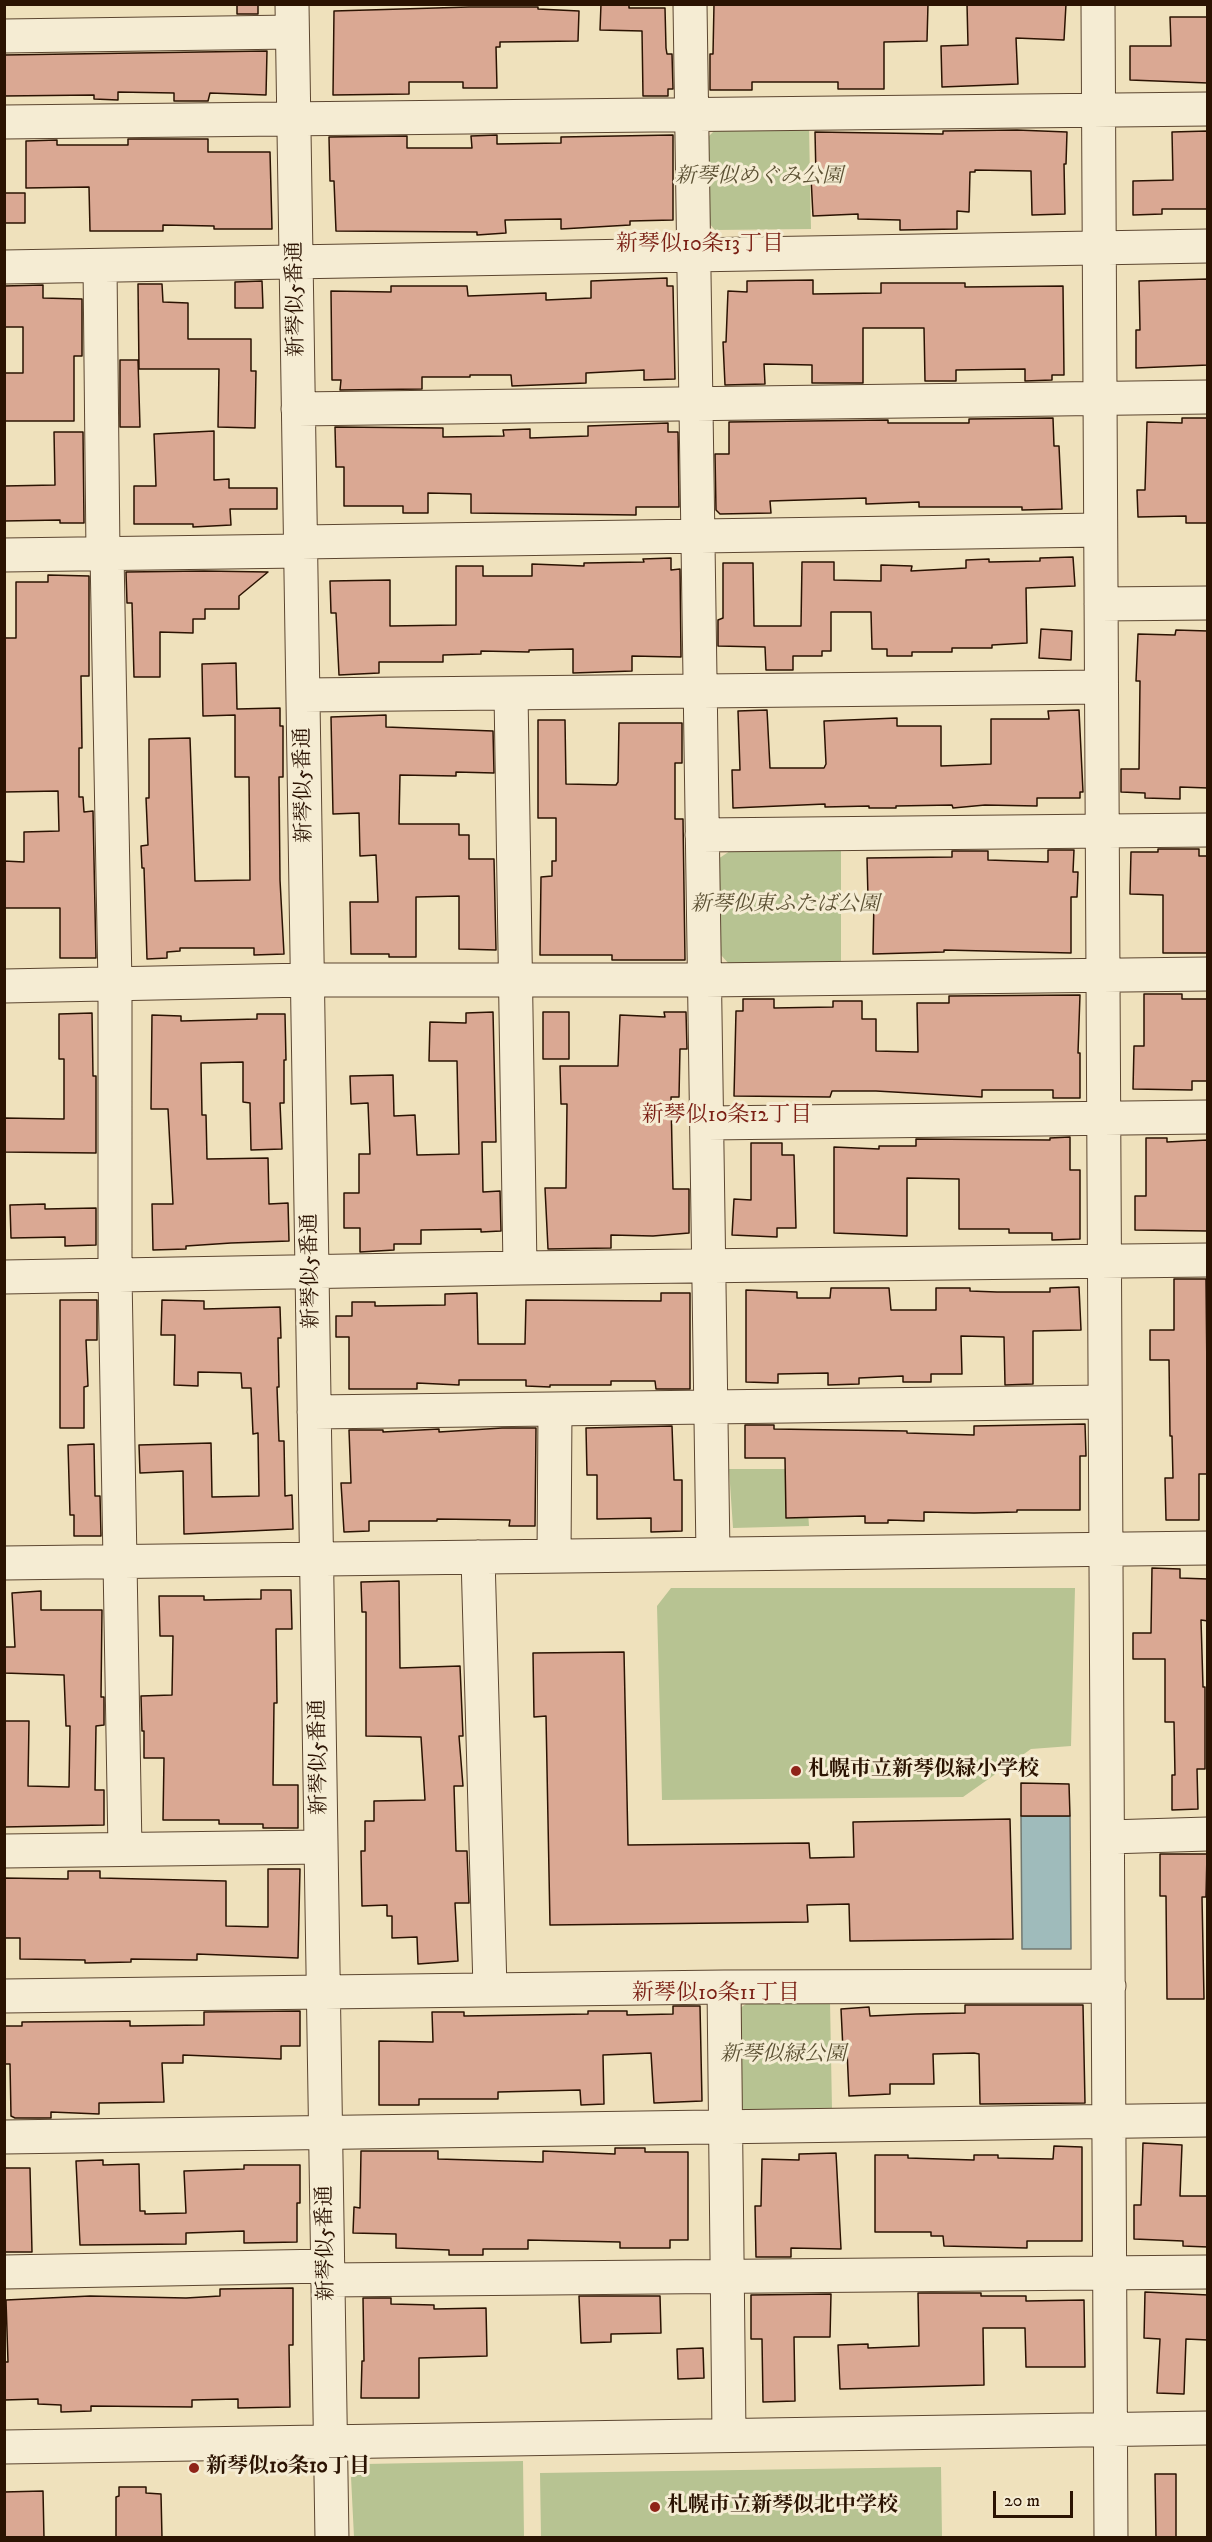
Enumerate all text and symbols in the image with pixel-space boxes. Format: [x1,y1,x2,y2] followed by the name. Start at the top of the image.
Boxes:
[675,165,843,191] park label: 新琴似めぐみ公園
[616,232,784,258] district label: 新琴似10条13丁目
[283,241,311,357] street label: 新琴似5番通
[291,727,319,843] street label: 新琴似5番通
[691,893,879,919] park label: 新琴似東ふたば公園
[642,1103,812,1129] district label: 新琴似10条12丁目
[298,1213,326,1329] street label: 新琴似5番通
[306,1699,334,1815] street label: 新琴似5番通
[808,1758,1039,1784] place label: 札幌市立新琴似緑小学校
[789,1764,803,1778] marker: 札幌市立新琴似緑小学校
[632,1981,800,2007] district label: 新琴似10条11丁目
[720,2043,846,2069] park label: 新琴似緑公園
[313,2185,341,2301] street label: 新琴似5番通
[206,2455,370,2481] place label: 新琴似10条10丁目
[187,2461,201,2475] marker: 新琴似10条10丁目
[996,2479,1076,2517] scale bar
[1004,2490,1040,2512] text: 20 m
[667,2494,898,2520] place label: 札幌市立新琴似北中学校
[648,2500,662,2514] marker: 札幌市立新琴似北中学校

